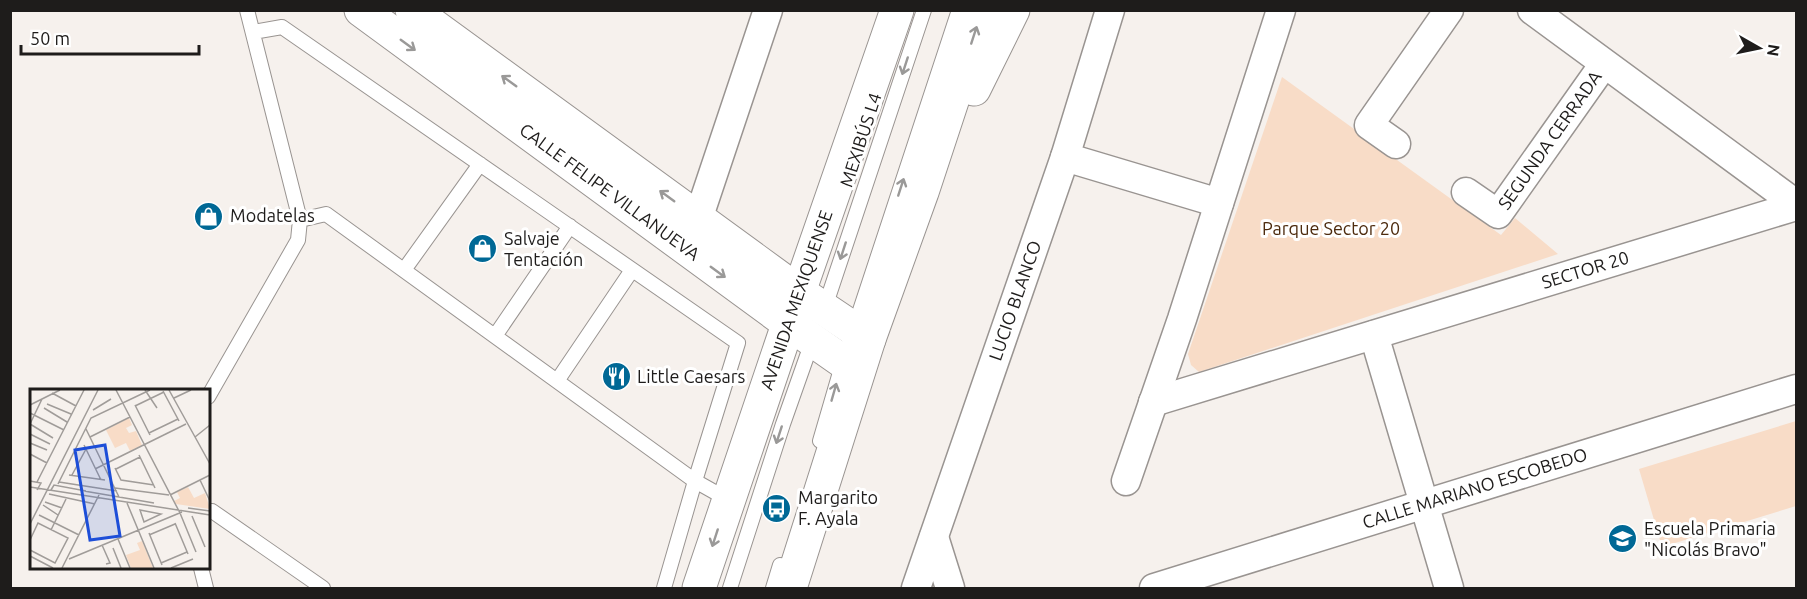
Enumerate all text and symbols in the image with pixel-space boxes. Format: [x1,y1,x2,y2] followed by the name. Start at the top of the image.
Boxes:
[21,18,200,56] scale bar
[1729,18,1789,78] north arrow
[970,26,981,45] one-way arrow
[30,28,70,48] text: 50 m
[399,39,415,51] one-way arrow
[1764,43,1784,58] text: N
[899,56,910,75] one-way arrow
[1494,66,1605,213] street label: SEGUNDA CERRADA
[502,75,518,87] one-way arrow
[834,90,885,189] street label: MEXIBÚS L4
[516,119,704,264] street label: CALLE FELIPE VILLANUEVA
[896,178,907,197] one-way arrow
[659,190,675,202] one-way arrow
[193,200,225,232] shop icon: Modatelas
[230,205,315,225] place label: Modatelas
[756,207,836,392] street label: AVENIDA MEXIQUENSE
[1262,218,1400,238] park label: Parque Sector 20
[504,228,583,269] place label: Salvaje Tentación
[467,233,499,265] shop icon: Salvaje Tentación
[984,238,1044,363] street label: LUCIO BLANCO
[837,241,848,260] one-way arrow
[1539,247,1631,292] street label: SECTOR 20
[709,265,725,278] one-way arrow
[600,361,632,393] restaurant icon: Little Caesars
[637,366,746,386] place label: Little Caesars
[829,383,840,402] one-way arrow
[30,389,210,569] inset map
[773,425,784,444] one-way arrow
[1360,443,1589,532] street label: CALLE MARIANO ESCOBEDO
[798,487,878,528] place label: Margarito F. Ayala
[761,492,793,524] bus stop icon: Margarito F. Ayala
[1644,518,1776,559] place label: Escuela Primaria "Nicolás Bravo"
[1607,523,1639,555] school or university icon: Escuela Primaria "Nicolás Bravo"
[709,528,720,547] one-way arrow

